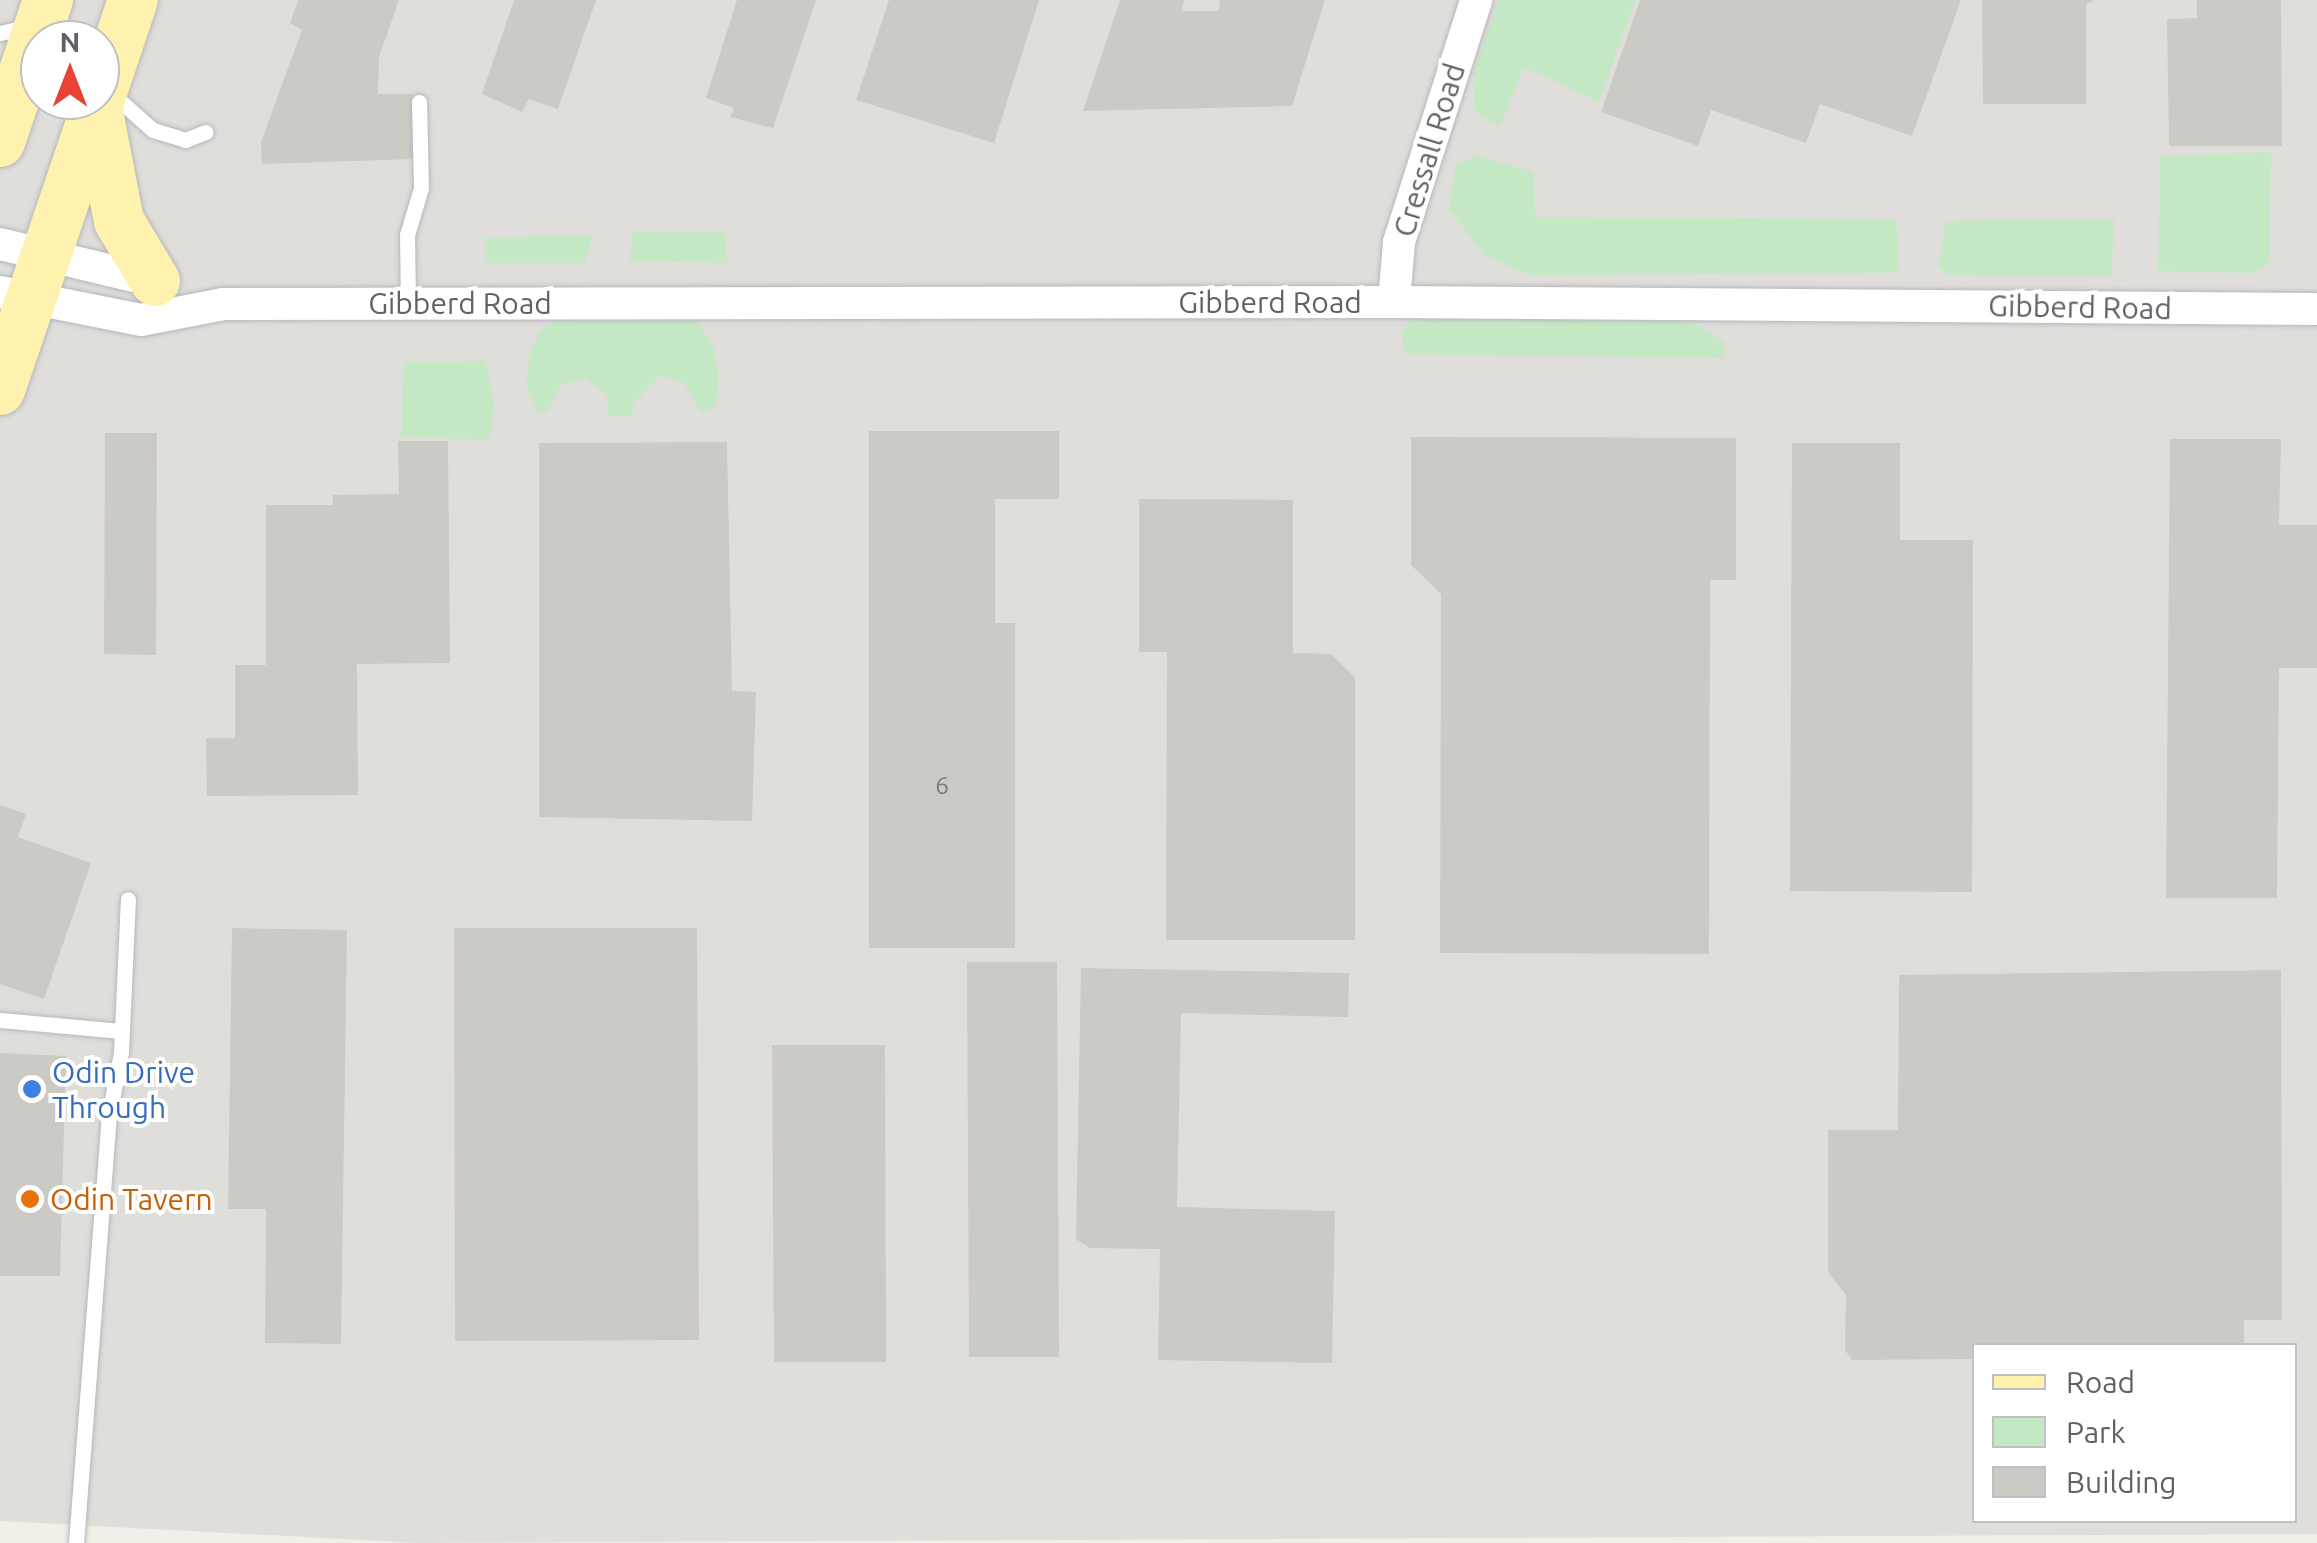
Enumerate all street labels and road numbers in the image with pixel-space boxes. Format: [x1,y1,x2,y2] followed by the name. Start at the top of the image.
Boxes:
[1386,59,1472,241] street label: Cressall Road
[1178,284,1362,320] street label: Gibberd Road
[368,285,552,321] street label: Gibberd Road
[1988,287,2172,327] street label: Gibberd Road

